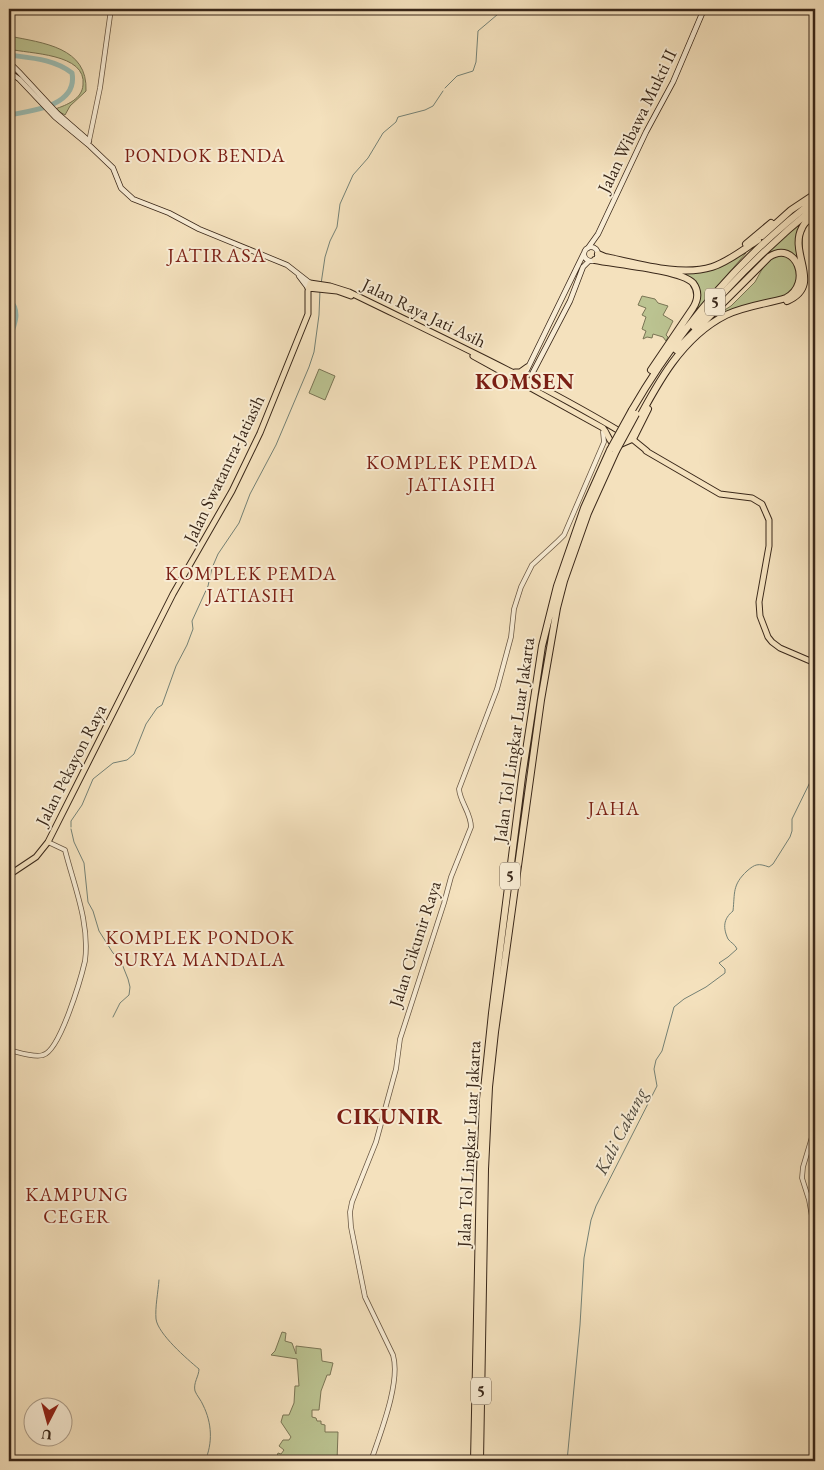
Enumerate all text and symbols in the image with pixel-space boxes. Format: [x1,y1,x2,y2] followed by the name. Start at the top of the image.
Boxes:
[591,45,681,198] street label: Jalan Wibawa Mukti II
[124,143,286,168] district label: PONDOK BENDA
[166,242,266,268] district label: JATIRASA
[357,272,490,352] street label: Jalan Raya Jati Asih
[705,288,725,316] road number: 5
[475,367,575,396] district label: KOMSEN
[177,391,269,548] street label: Jalan Swatantra-Jatiasih
[366,450,538,497] district label: KOMPLEK PEMDA JATIASIH
[165,561,337,608] district label: KOMPLEK PEMDA JATIASIH
[487,635,539,846] street label: Jalan Tol Lingkar Luar Jakarta
[29,699,111,831] street label: Jalan Pekayon Raya
[586,796,640,821] district label: JAHA
[500,862,520,889] road number: 5
[383,877,446,1012] street label: Jalan Cikunir Raya
[105,925,295,972] district label: KOMPLEK PONDOK SURYA MANDALA
[452,1039,485,1250] street label: Jalan Tol Lingkar Luar Jakarta
[588,1083,653,1180] water label: Kali Cakung
[337,1102,443,1131] district label: CIKUNIR
[25,1182,129,1229] district label: KAMPUNG CEGER
[471,1378,491,1404] road number: 5
[22,1398,72,1448] north arrow
[40,1425,53,1444] text: U

